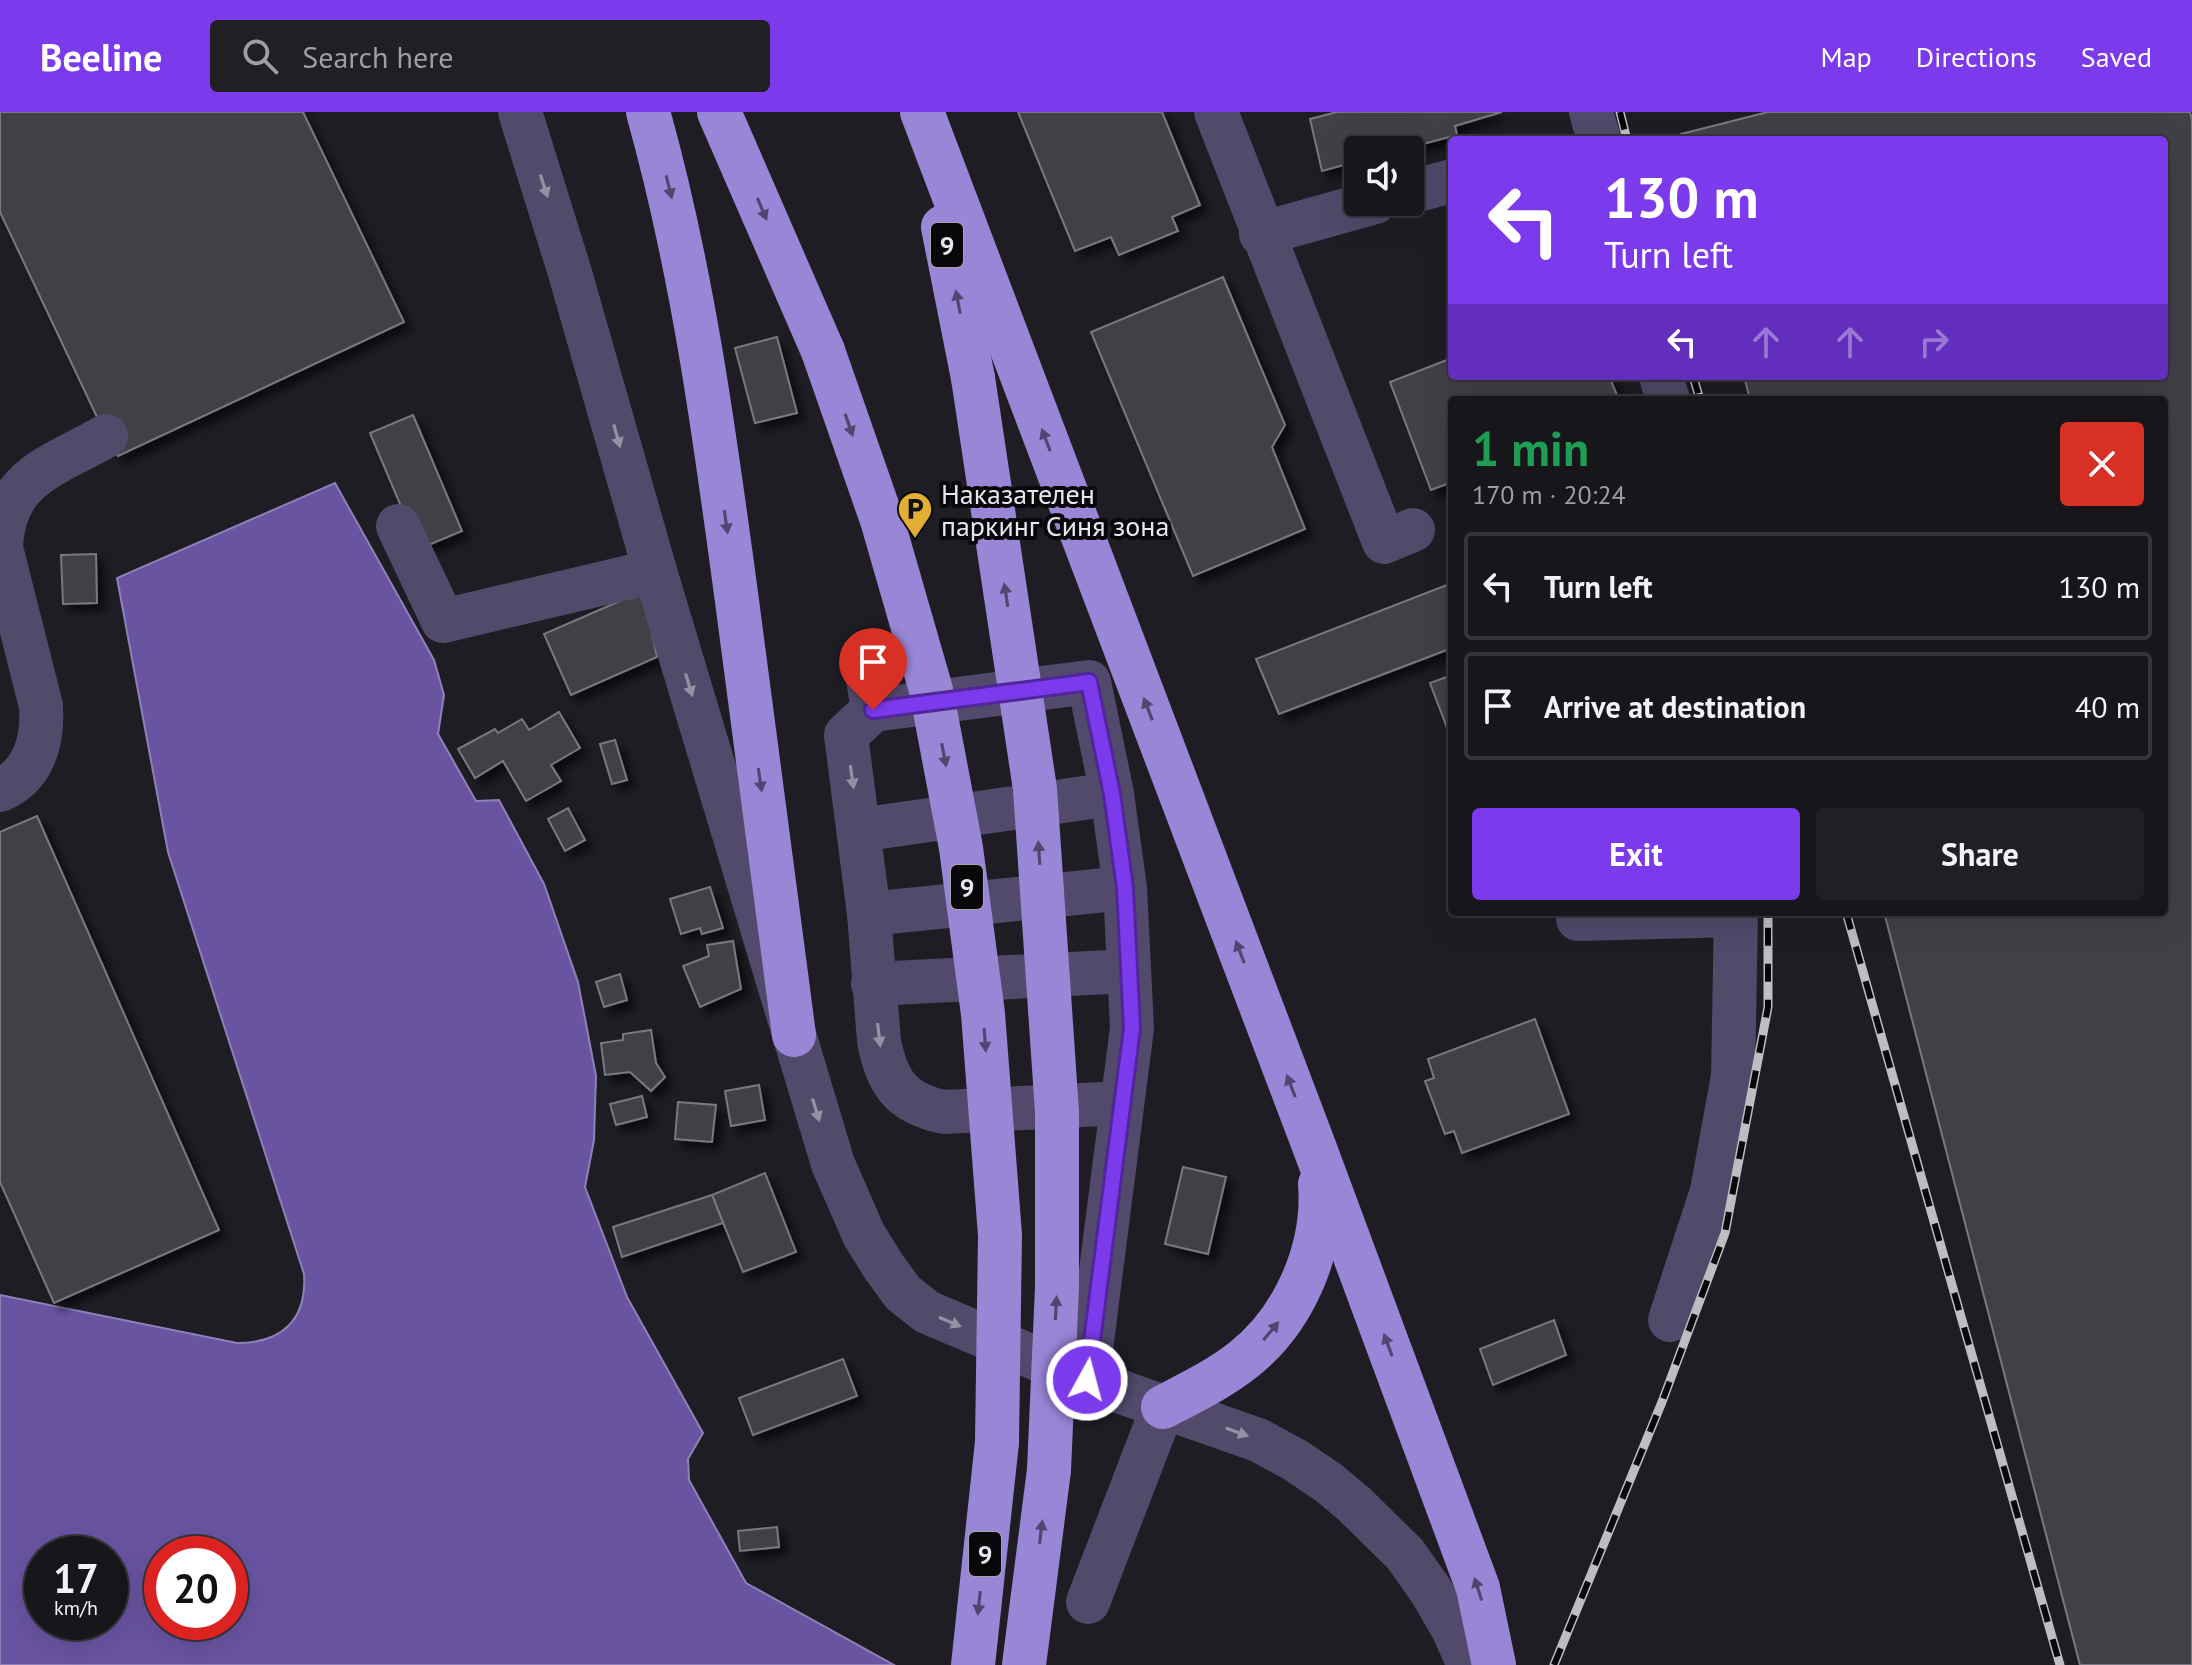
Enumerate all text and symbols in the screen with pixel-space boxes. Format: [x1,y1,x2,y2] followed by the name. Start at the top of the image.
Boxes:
[210,20,770,92] search box
[40,32,162,81] text: Beeline
[238,34,282,78] icon: search
[302,37,454,76] text: Search here
[1821,38,1872,75] text: Map
[1916,38,2037,75] text: Directions
[2081,38,2152,75] text: Saved
[1344,136,1424,216] map controls
[1344,136,1424,216] button: sound
[1604,161,1759,233] text: 130 m
[1472,168,1576,272] icon: left
[538,175,550,199] one-way arrow
[663,175,675,200] one-way arrow
[756,197,769,220] one-way arrow
[931,223,963,267] road number: 9
[1604,231,1733,278] text: Turn left
[951,289,964,314] one-way arrow
[1660,320,1704,364] icon: left
[1744,320,1788,364] icon: ahead
[1828,320,1872,364] icon: ahead
[1912,320,1956,364] icon: right
[843,413,856,437] one-way arrow
[1472,417,1589,479] text: 1 min
[2060,422,2144,506] button: close
[611,424,624,448] one-way arrow
[1039,428,1052,452] one-way arrow
[941,475,1169,544] place label: Наказателен паркинг Синя зона
[1472,478,1626,511] text: 170 m · 20:24
[896,490,934,540] parking icon: Наказателен паркинг Синя зона
[720,510,733,535] one-way arrow
[1476,564,1520,608] icon: left
[1544,567,1652,606] text: Turn left
[2059,567,2140,606] text: 130 m
[999,582,1012,607] one-way arrow
[839,628,907,710] pin
[851,640,895,684] icon: arrive
[683,674,696,698] one-way arrow
[1476,684,1520,728] icon: arrive
[1544,687,1806,726] text: Arrive at destination
[2075,687,2140,726] text: 40 m
[1141,697,1154,721] one-way arrow
[938,743,950,768] one-way arrow
[846,765,859,790] one-way arrow
[754,768,767,793] one-way arrow
[1472,808,1800,900] button: Exit
[1816,808,2144,900] button: Share
[1033,840,1046,865] one-way arrow
[951,865,983,909] road number: 9
[1233,940,1246,964] one-way arrow
[872,1023,885,1048] one-way arrow
[979,1028,992,1053] one-way arrow
[1284,1073,1297,1097] one-way arrow
[810,1098,823,1122] one-way arrow
[1050,1295,1063,1320] one-way arrow
[938,1316,962,1329] one-way arrow
[1262,1321,1280,1341] one-way arrow
[1381,1333,1394,1357] one-way arrow
[1045,1338,1129,1422] position arrow
[1225,1426,1249,1439] one-way arrow
[1035,1519,1048,1544] one-way arrow
[969,1532,1001,1576] road number: 9
[144,1536,248,1640] speed limit sign: 20
[53,1552,99,1604] text: 17
[1471,1577,1483,1601] one-way arrow
[973,1591,986,1616] one-way arrow
[54,1595,98,1621] text: km/h

